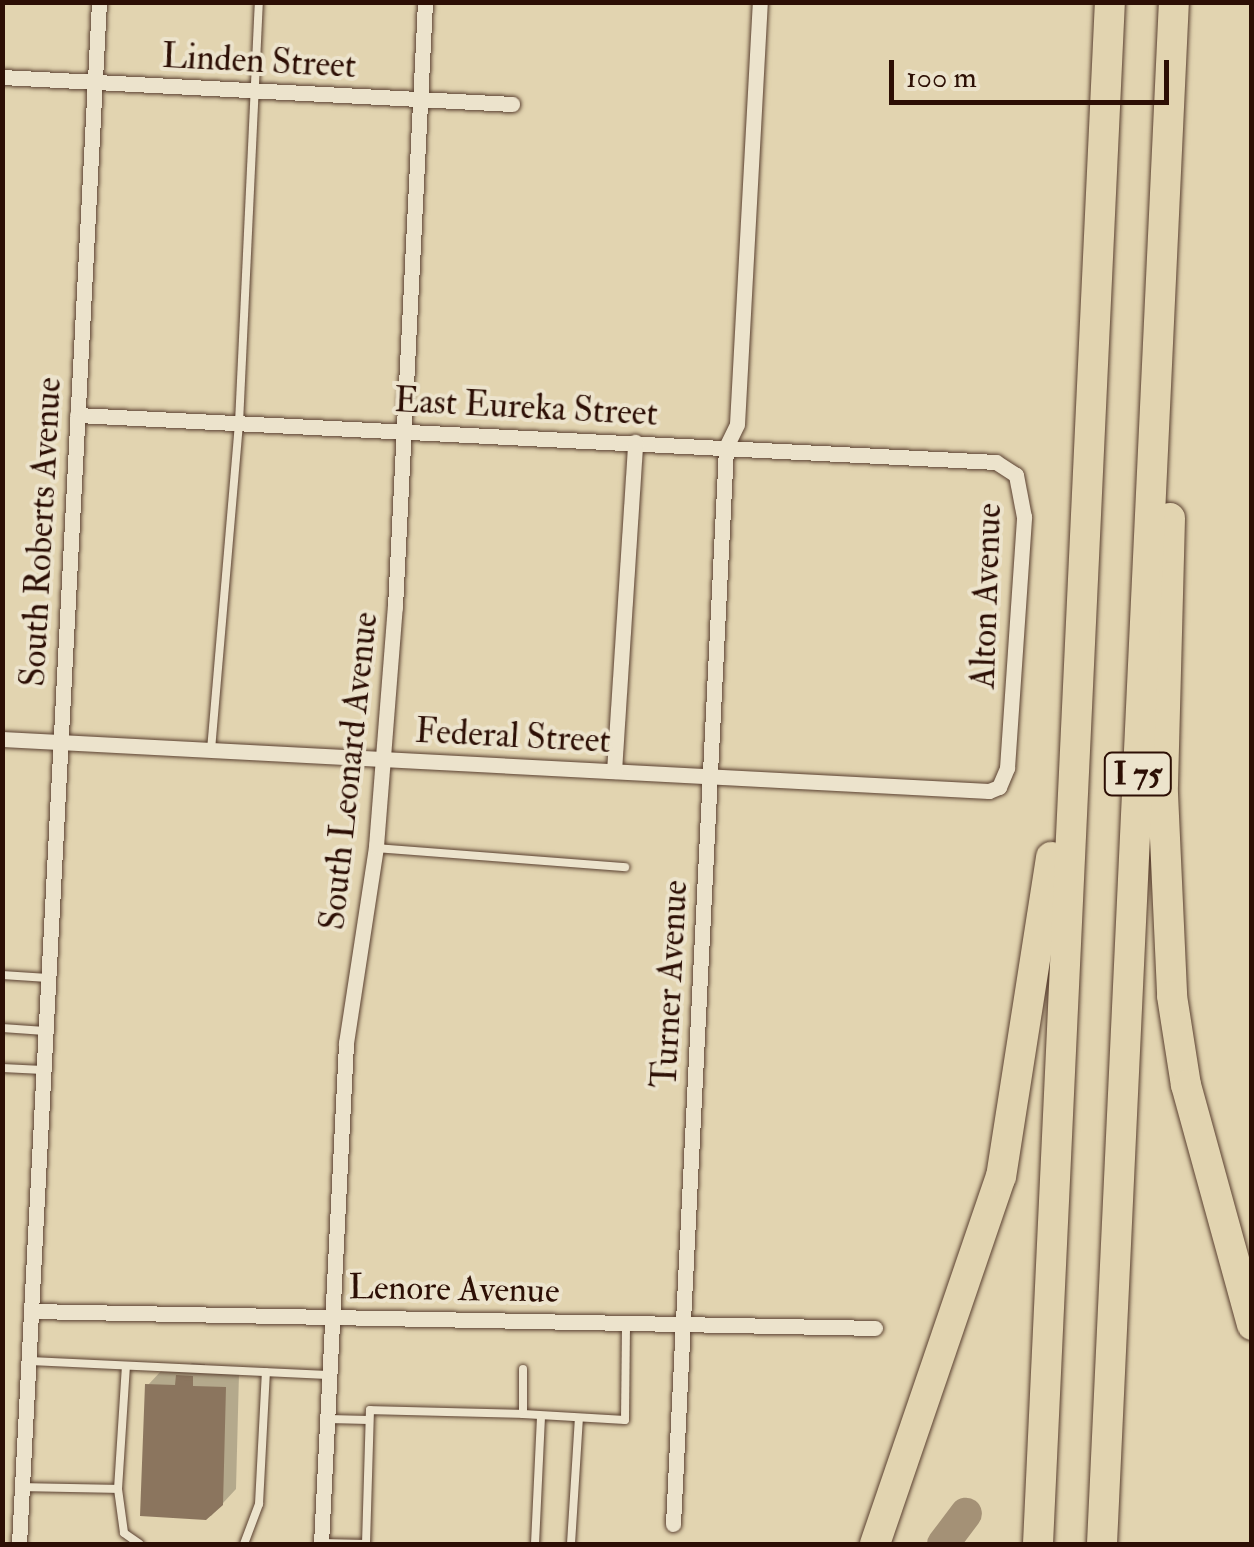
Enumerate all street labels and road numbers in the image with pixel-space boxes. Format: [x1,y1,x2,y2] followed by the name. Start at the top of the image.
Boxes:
[161,35,357,87] street label: Linden Street
[12,376,70,688] street label: South Roberts Avenue
[393,379,659,435] street label: East Eureka Street
[962,502,1010,690] street label: Alton Avenue
[311,610,387,932] street label: South Leonard Avenue
[414,710,612,762] street label: Federal Street
[1103,747,1173,801] road number: I 75
[644,879,696,1089] street label: Turner Avenue
[348,1266,560,1312] street label: Lenore Avenue

